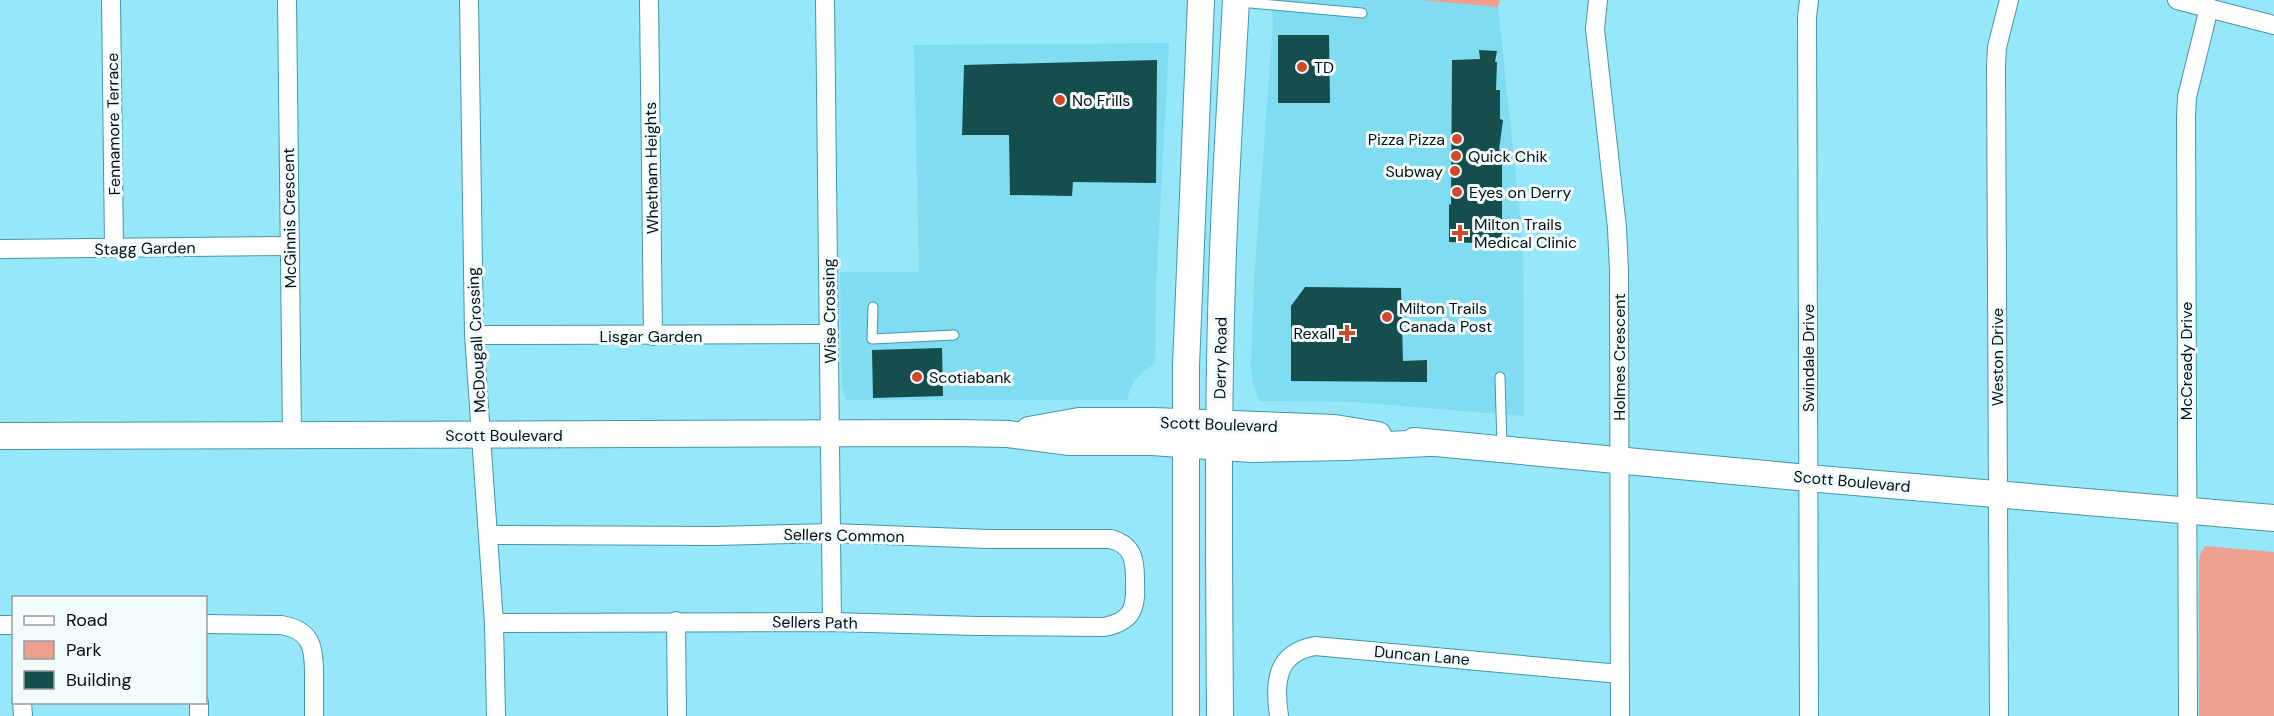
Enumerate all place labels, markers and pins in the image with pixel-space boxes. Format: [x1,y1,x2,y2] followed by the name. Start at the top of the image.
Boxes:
[1314,57,1334,78] place label: TD
[1295,60,1309,74] marker: TD
[1072,90,1130,111] place label: No Frills
[1053,93,1067,107] marker: No Frills
[1368,129,1445,150] place label: Pizza Pizza
[1450,132,1464,146] marker: Pizza Pizza
[1468,146,1547,167] place label: Quick Chik
[1449,149,1463,163] marker: Quick Chik
[1386,161,1443,182] place label: Subway
[1448,164,1462,178] marker: Subway
[1469,182,1571,203] place label: Eyes on Derry
[1450,185,1464,199] marker: Eyes on Derry
[1474,214,1577,253] place label: Milton Trails Medical Clinic
[1451,224,1469,242] marker: Milton Trails Medical Clinic
[1399,298,1492,337] place label: Milton Trails Canada Post
[1380,310,1394,324] marker: Milton Trails Canada Post
[1294,323,1335,344] place label: Rexall
[1340,326,1354,340] marker: Rexall
[929,367,1011,388] place label: Scotiabank
[910,370,924,384] marker: Scotiabank

